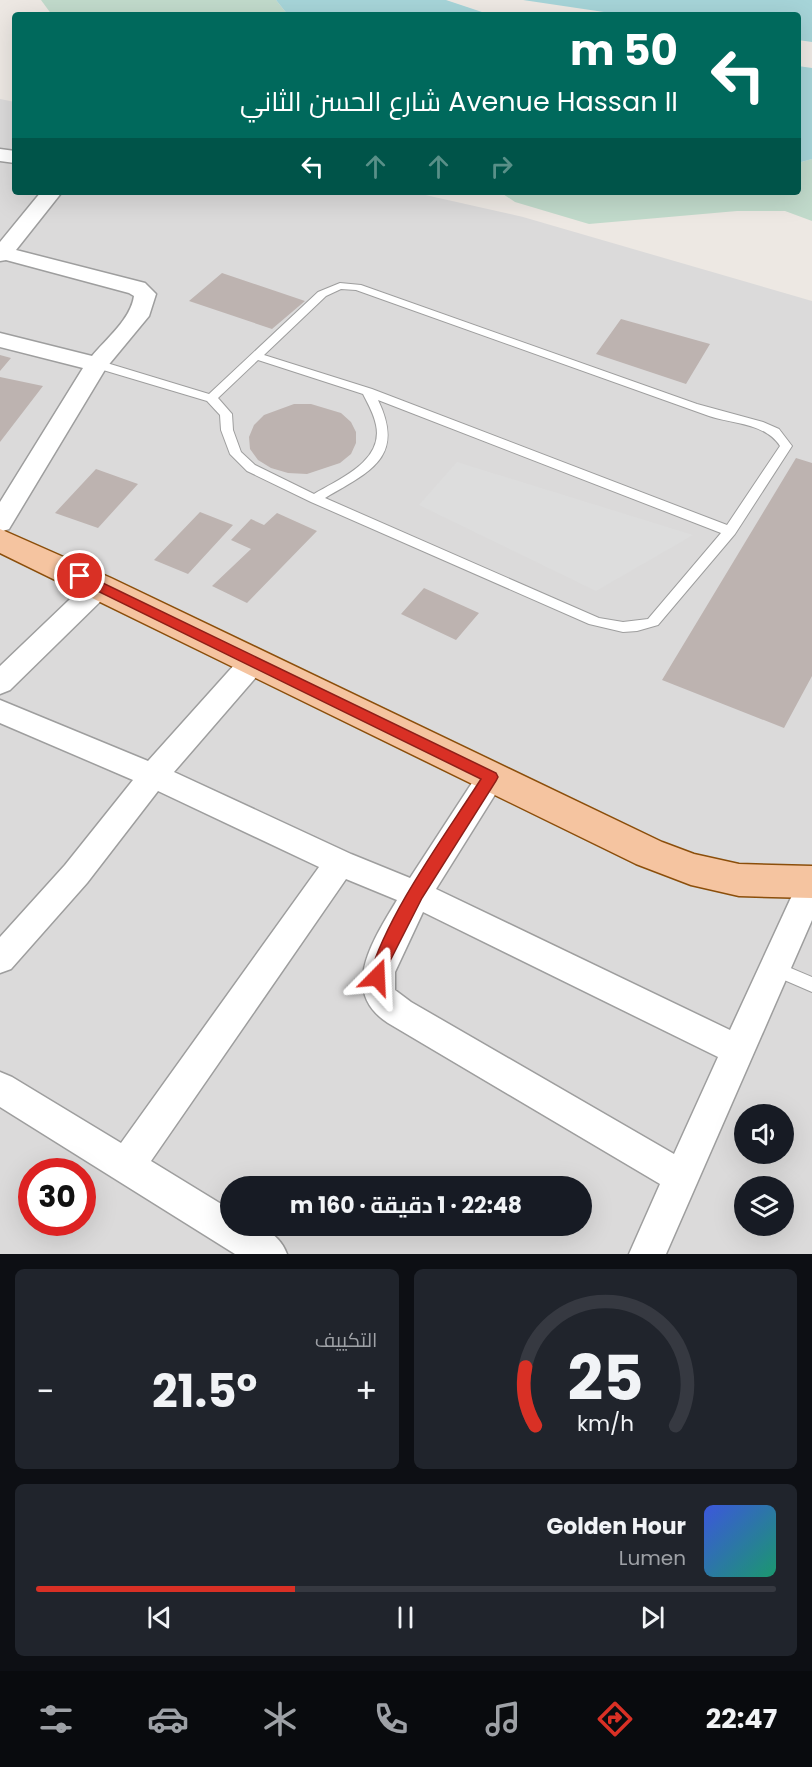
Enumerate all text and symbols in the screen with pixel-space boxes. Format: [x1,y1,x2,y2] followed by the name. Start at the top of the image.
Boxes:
[570,21,678,80] text: 50 m
[699,36,777,114] icon: left
[240,83,678,120] text: Avenue Hassan II شارع الحسن الثاني
[296,150,329,183] icon: left
[359,150,392,183] icon: ahead
[422,150,455,183] icon: ahead
[485,150,518,183] icon: right
[54,550,105,601] pin
[63,559,96,592] icon: arrive
[345,945,409,1009] position arrow
[734,1104,794,1236] map controls
[734,1104,794,1164] button: sound
[18,1158,96,1236] speed limit sign: 30
[734,1176,794,1236] button: layers
[290,1190,522,1221] text: 22:48 · 1 دقيقة · 160 m
[315,1326,378,1354] text: التكييف
[567,1334,643,1422] text: 25
[152,1360,257,1423] text: 21.5°
[36,1368,54,1415] text: −
[355,1368,378,1415] text: +
[577,1408,634,1439] text: km/h
[546,1511,686,1542] text: Golden Hour
[619,1544,686,1572] text: Lumen
[143,1601,176,1634] icon: previous
[389,1601,422,1634] icon: pause
[636,1601,669,1634] icon: next
[35,1698,77,1740] icon: filters
[147,1698,189,1740] icon: car
[259,1698,301,1740] icon: climate
[370,1698,412,1740] icon: phone
[482,1698,524,1740] icon: music
[594,1698,636,1740] icon: directions
[706,1700,777,1737] text: 22:47

